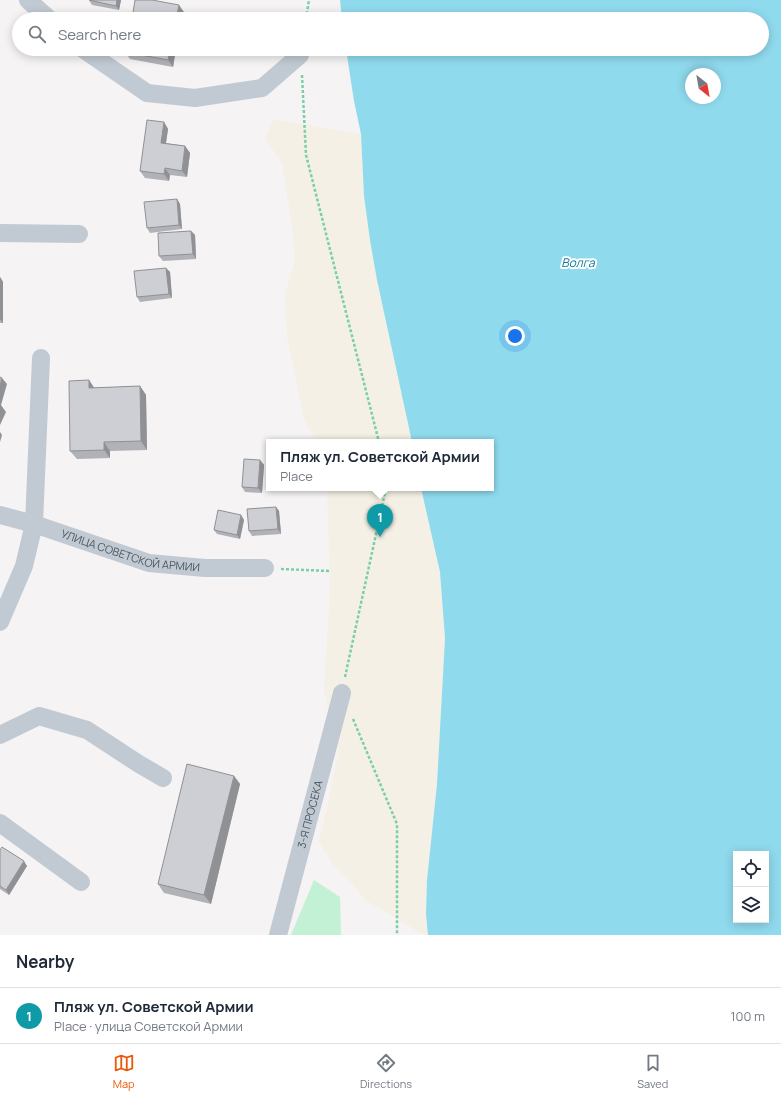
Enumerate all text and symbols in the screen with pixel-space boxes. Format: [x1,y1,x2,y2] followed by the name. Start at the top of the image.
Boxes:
[12,12,769,56] search box
[26,23,48,45] icon: search
[58,24,141,45] text: Search here
[685,68,721,104] north arrow
[561,254,596,271] water label: Волга
[505,326,525,346] your location
[266,439,494,491] popup
[280,446,480,467] text: Пляж ул. Советской Армии
[280,467,313,485] text: Place
[367,504,393,537] pin: 1
[59,526,201,575] street label: УЛИЦА СОВЕТСКОЙ АРМИИ
[293,778,326,850] street label: 3-Я ПРОСЕКА
[733,851,769,923] map controls
[733,851,769,887] button: locate
[733,887,769,923] button: layers
[16,950,74,973] text: Nearby
[54,996,254,1017] text: Пляж ул. Советской Армии
[26,1007,32,1025] text: 1
[730,1007,765,1025] text: 100 m
[54,1017,243,1035] text: Place · улица Советской Армии
[113,1052,135,1091] tab: Map
[360,1052,412,1091] tab: Directions
[637,1052,668,1091] tab: Saved

